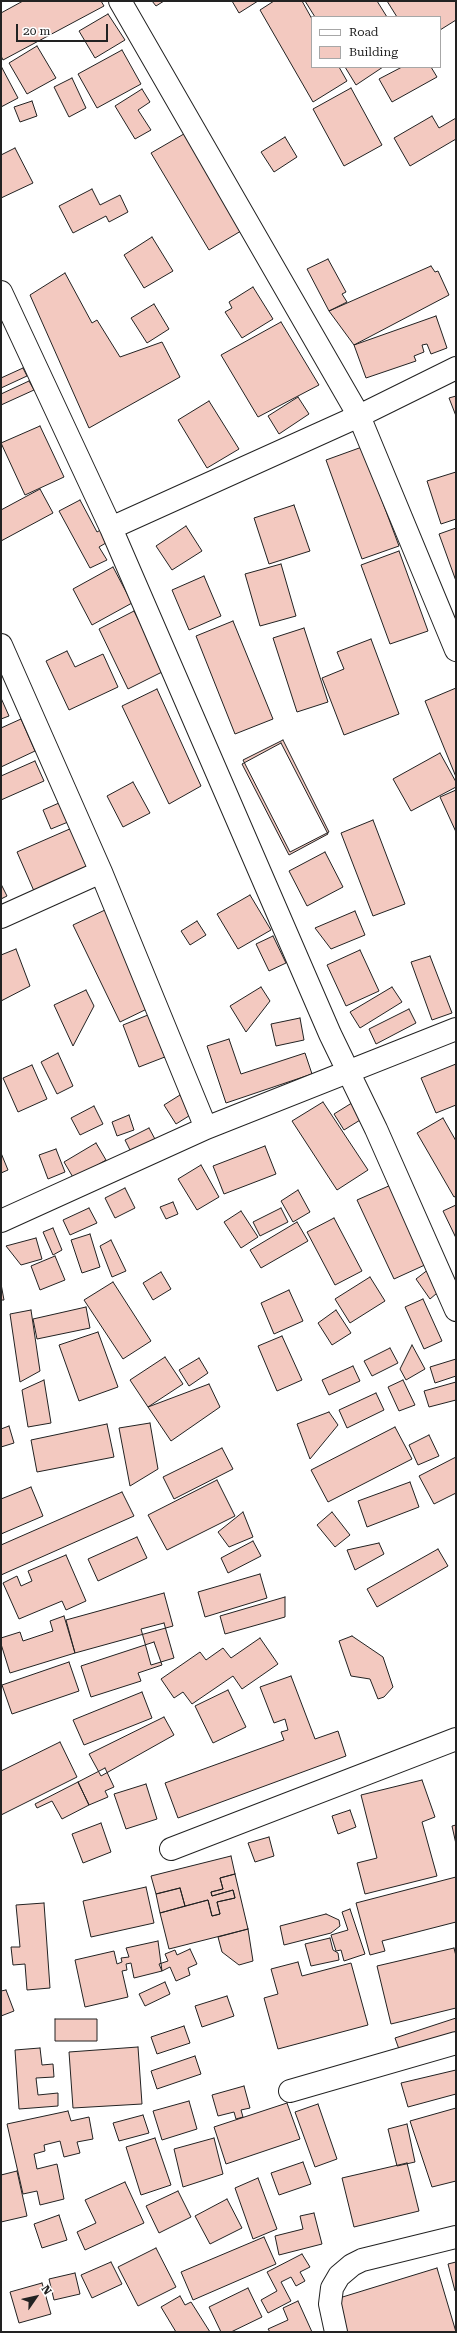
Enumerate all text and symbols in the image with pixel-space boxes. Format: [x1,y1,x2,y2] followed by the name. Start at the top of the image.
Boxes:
[18,16,110,42] scale bar
[311,16,441,68] legend
[23,24,50,38] text: 20 m
[349,25,378,39] text: Road
[349,45,398,59] text: Building
[16,2277,56,2317] north arrow
[39,2283,54,2297] text: N

